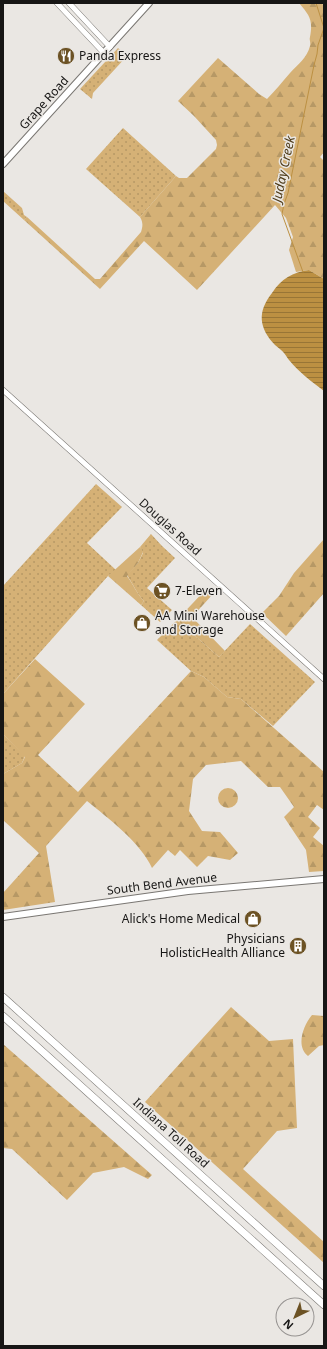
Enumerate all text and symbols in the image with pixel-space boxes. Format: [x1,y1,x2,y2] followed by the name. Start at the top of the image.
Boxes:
[56,46,76,66] restaurant icon: Panda Express
[79,47,161,64] place label: Panda Express
[15,72,72,133] street label: Grape Road
[267,134,299,207] water label: Juday Creek
[136,494,205,559] street label: Douglas Road
[152,581,172,601] supermarket icon: 7-Eleven
[175,582,222,599] place label: 7-Eleven
[155,607,265,638] place label: AA Mini Warehouse and Storage
[132,613,152,633] shop icon: AA Mini Warehouse and Storage
[106,868,218,899] street label: South Bend Avenue
[243,909,263,929] shop icon: Alick's Home Medical
[122,910,240,927] place label: Alick's Home Medical
[160,930,285,961] place label: Physicians HolisticHealth Alliance
[288,936,308,956] building icon: Physicians HolisticHealth Alliance
[130,1094,213,1171] street label: Indiana Toll Road
[275,1297,315,1337] north arrow
[279,1316,296,1333] text: N

